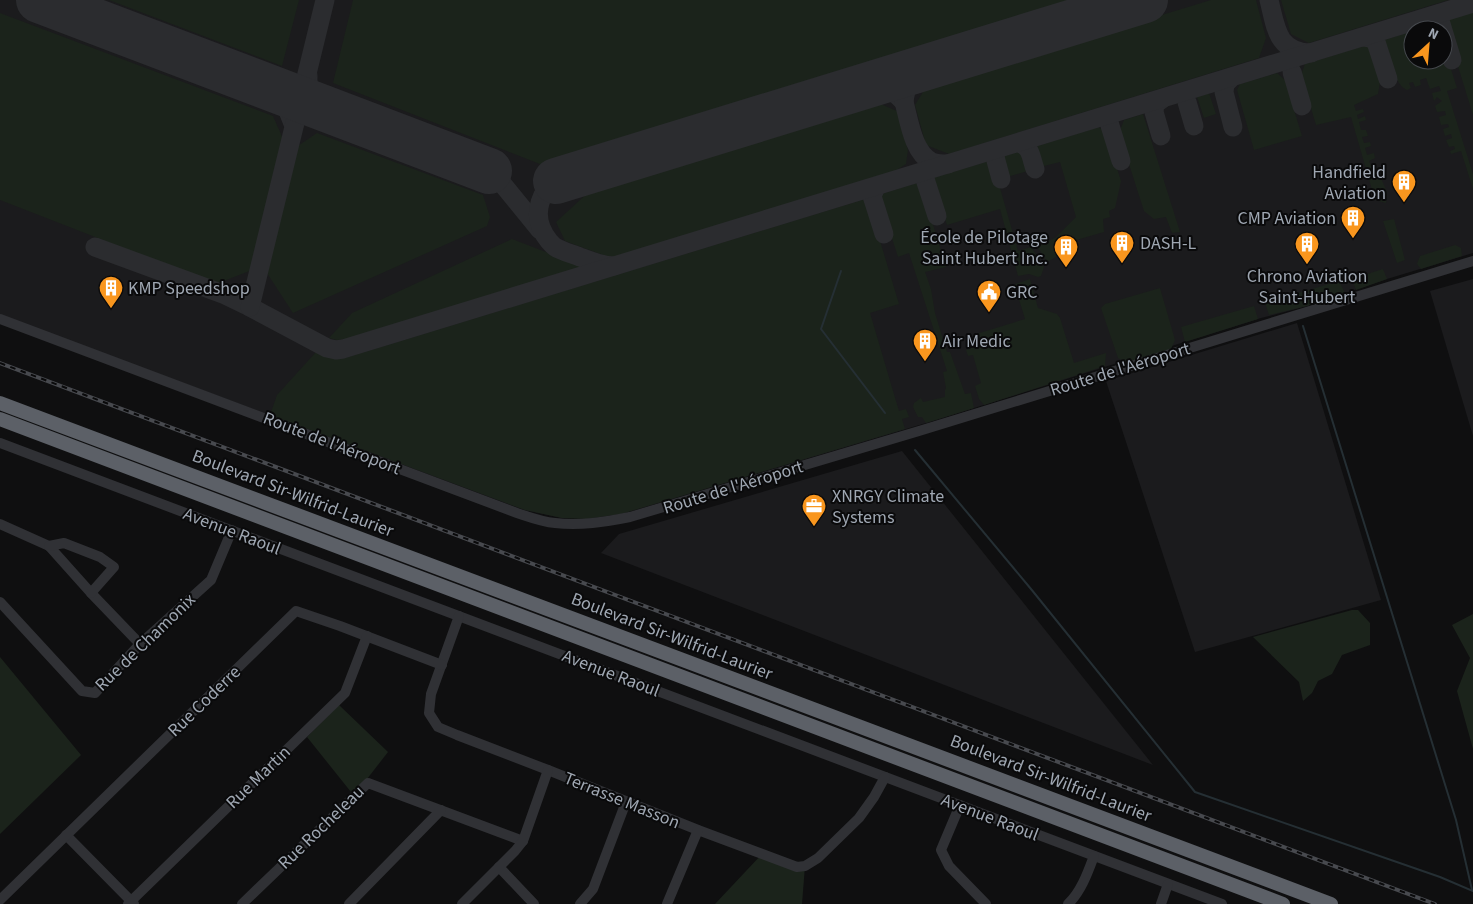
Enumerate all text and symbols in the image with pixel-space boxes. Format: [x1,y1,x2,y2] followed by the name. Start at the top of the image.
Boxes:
[1403,20,1453,70] north arrow
[1425,23,1442,45] text: N
[1312,160,1386,206] place label: Handfield Aviation
[1391,169,1417,203] building icon: Handfield Aviation
[1340,205,1366,239] building icon: CMP Aviation
[1237,206,1336,231] place label: CMP Aviation
[920,225,1048,271] place label: École de Pilotage Saint Hubert Inc.
[1109,230,1135,264] building icon: DASH-L
[1140,231,1197,256] place label: DASH-L
[1294,231,1320,265] building icon: Chrono Aviation Saint-Hubert
[1053,234,1079,268] building icon: École de Pilotage Saint Hubert Inc.
[1247,264,1367,310] place label: Chrono Aviation Saint-Hubert
[98,275,124,309] building icon: KMP Speedshop
[128,276,250,301] place label: KMP Speedshop
[976,279,1002,313] public building icon: GRC
[1006,280,1038,305] place label: GRC
[912,328,938,362] building icon: Air Medic
[942,329,1011,354] place label: Air Medic
[1047,336,1193,403] street label: Route de l'Aéroport
[260,406,404,481] street label: Route de l'Aéroport
[188,443,398,544] street label: Boulevard Sir-Wilfrid-Laurier
[660,454,806,521] street label: Route de l'Aéroport
[832,484,944,530] place label: XNRGY Climate Systems
[801,493,827,527] office icon: XNRGY Climate Systems
[180,501,284,561] street label: Avenue Raoul
[567,586,777,687] street label: Boulevard Sir-Wilfrid-Laurier
[89,588,201,697] street label: Rue de Chamonix
[559,643,663,703] street label: Avenue Raoul
[162,660,246,743] street label: Rue Coderre
[946,728,1156,829] street label: Boulevard Sir-Wilfrid-Laurier
[220,740,296,815] street label: Rue Martin
[560,766,684,835] street label: Terrasse Masson
[273,780,370,875] street label: Rue Rocheleau
[938,787,1042,847] street label: Avenue Raoul

